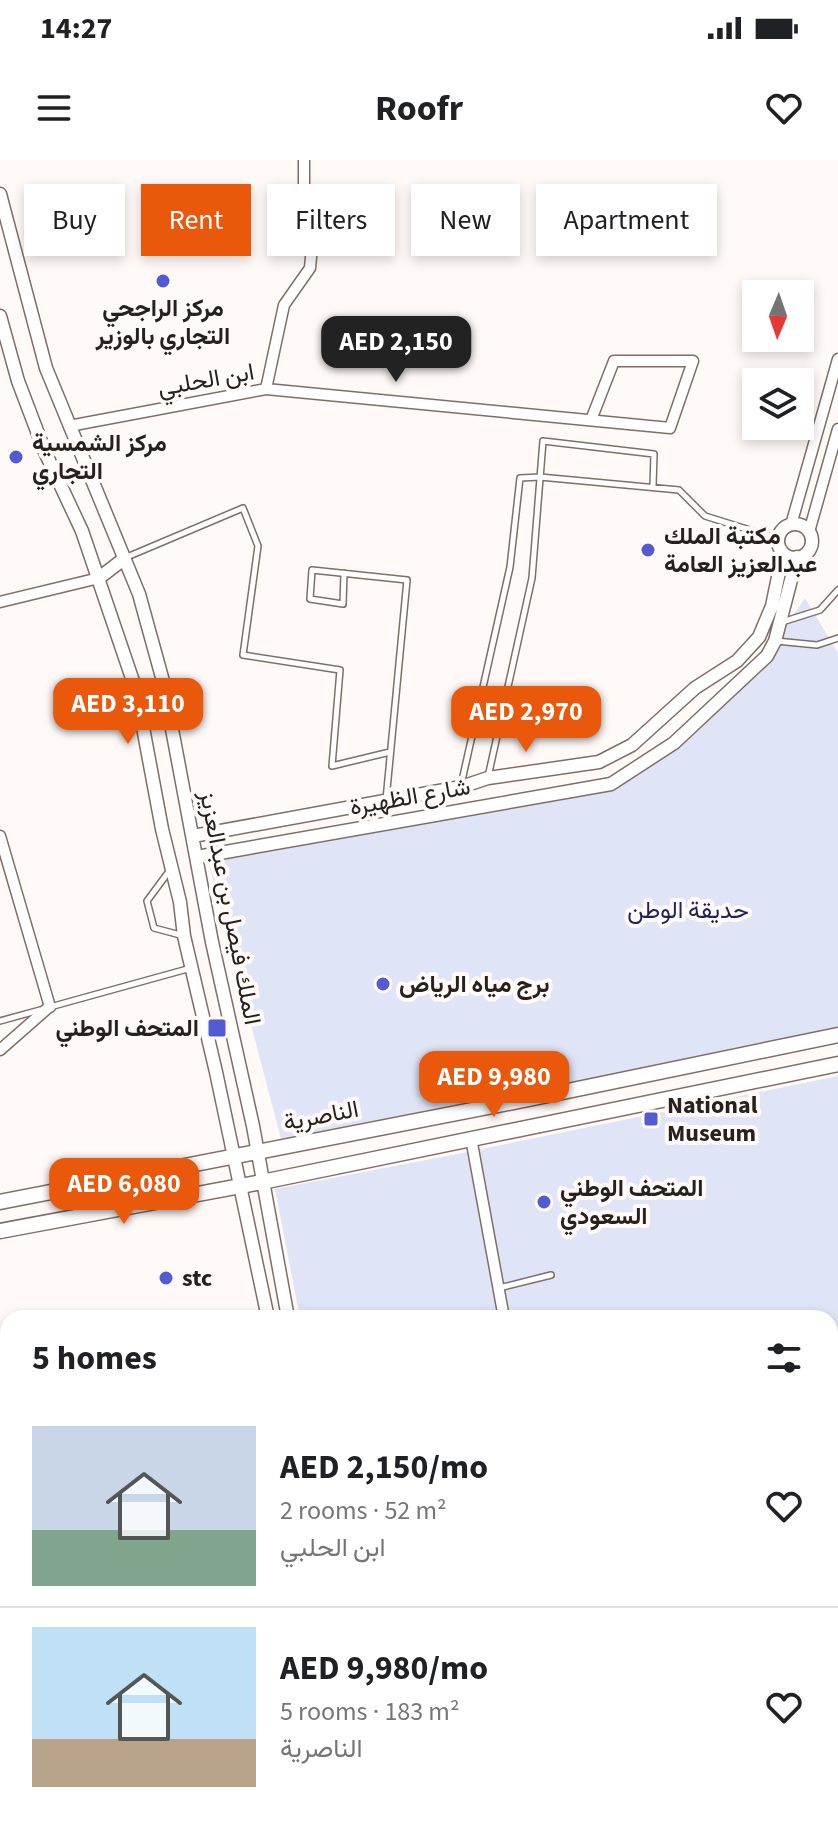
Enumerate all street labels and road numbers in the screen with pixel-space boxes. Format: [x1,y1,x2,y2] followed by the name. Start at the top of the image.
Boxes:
[155,354,257,407] street label: ابن الحلبي
[347,769,473,825] street label: شارع الظهيرة
[190,787,270,1028] street label: الملك فيصل بن عبدالعزيز
[280,1092,362,1140] street label: الناصرية

